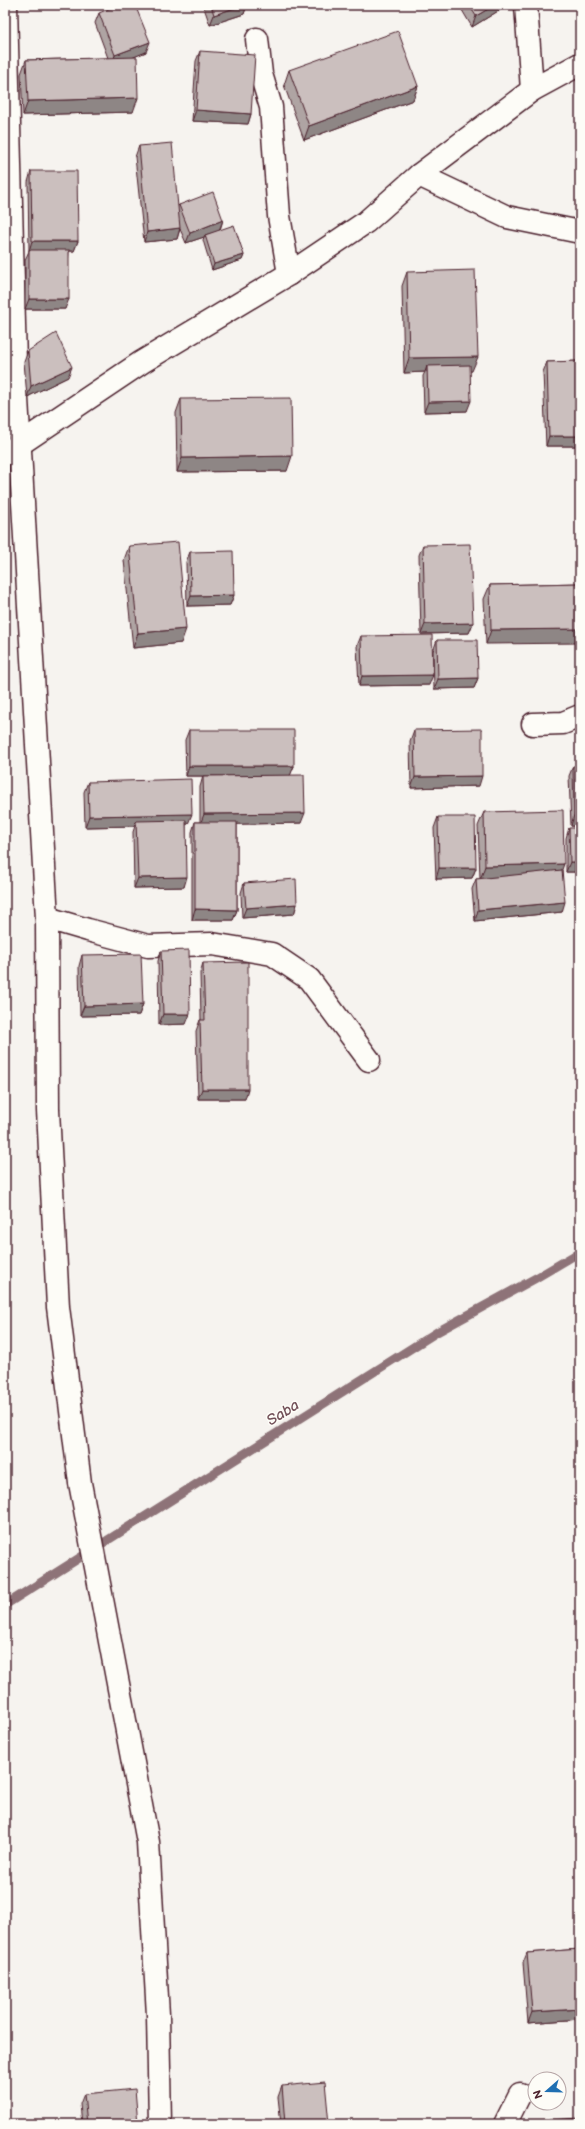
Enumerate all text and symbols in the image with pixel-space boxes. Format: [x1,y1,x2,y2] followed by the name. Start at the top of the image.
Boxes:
[263,1396,303,1430] water label: Saba
[527,2071,567,2111] north arrow
[531,2088,546,2100] text: N

